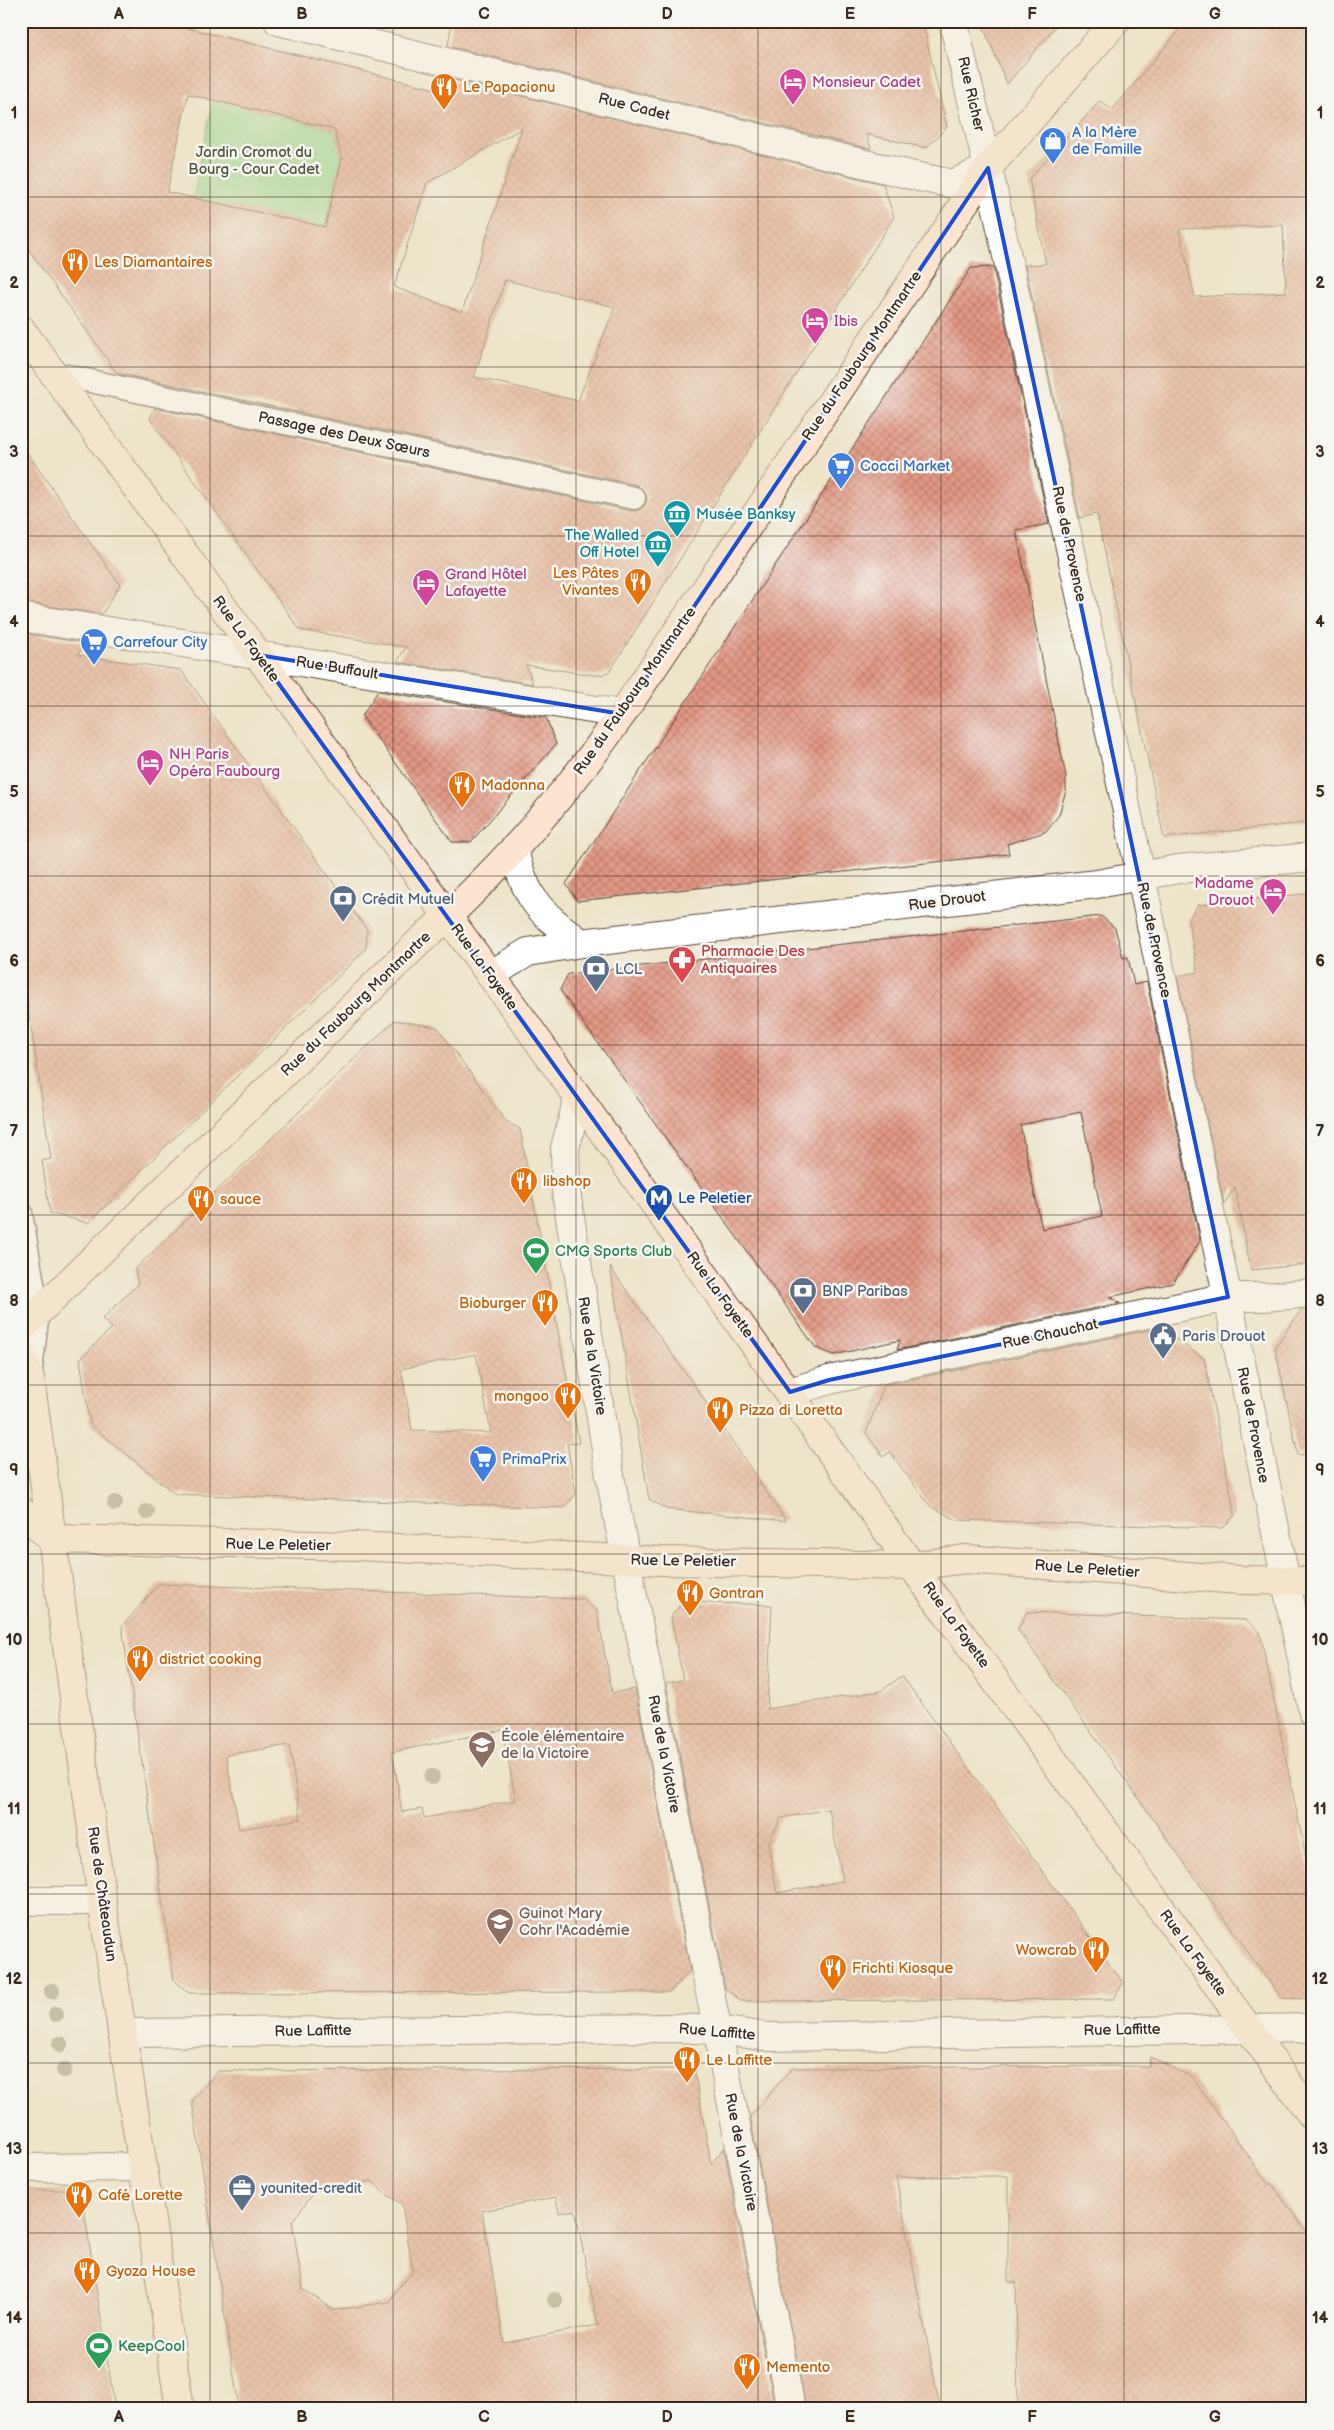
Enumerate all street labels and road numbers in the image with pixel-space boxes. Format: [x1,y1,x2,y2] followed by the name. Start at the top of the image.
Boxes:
[953,54,989,134] street label: Rue Richer
[596,89,672,125] street label: Rue Cadet
[798,267,926,445] street label: Rue du Faubourg Montmartre
[256,408,432,463] street label: Passage des Deux Sœurs
[1047,484,1091,604] street label: Rue de Provence
[208,592,284,686] street label: Rue La Fayette
[570,603,700,779] street label: Rue du Faubourg Montmartre
[295,652,380,684] street label: Rue Buffault
[1132,880,1176,1000] street label: Rue de Provence
[907,887,987,915] street label: Rue Drouot
[446,920,522,1014] street label: Rue La Fayette
[277,927,435,1081] street label: Rue du Faubourg Montmartre
[682,1248,758,1342] street label: Rue La Fayette
[573,1295,611,1417] street label: Rue de la Victoire
[1001,1315,1100,1353] street label: Rue Chauchat
[1232,1365,1274,1485] street label: Rue de Provence
[225,1535,331,1555] street label: Rue Le Peletier
[630,1551,736,1571] street label: Rue Le Peletier
[1034,1556,1141,1582] street label: Rue Le Peletier
[918,1578,994,1672] street label: Rue La Fayette
[643,1693,685,1815] street label: Rue de la Victoire
[83,1825,121,1963] street label: Rue de Châteaudun
[1155,1906,1231,2000] street label: Rue La Fayette
[678,2019,756,2045] street label: Rue Laffitte
[1083,2020,1161,2040] street label: Rue Laffitte
[274,2021,352,2041] street label: Rue Laffitte
[720,2091,762,2213] street label: Rue de la Victoire

